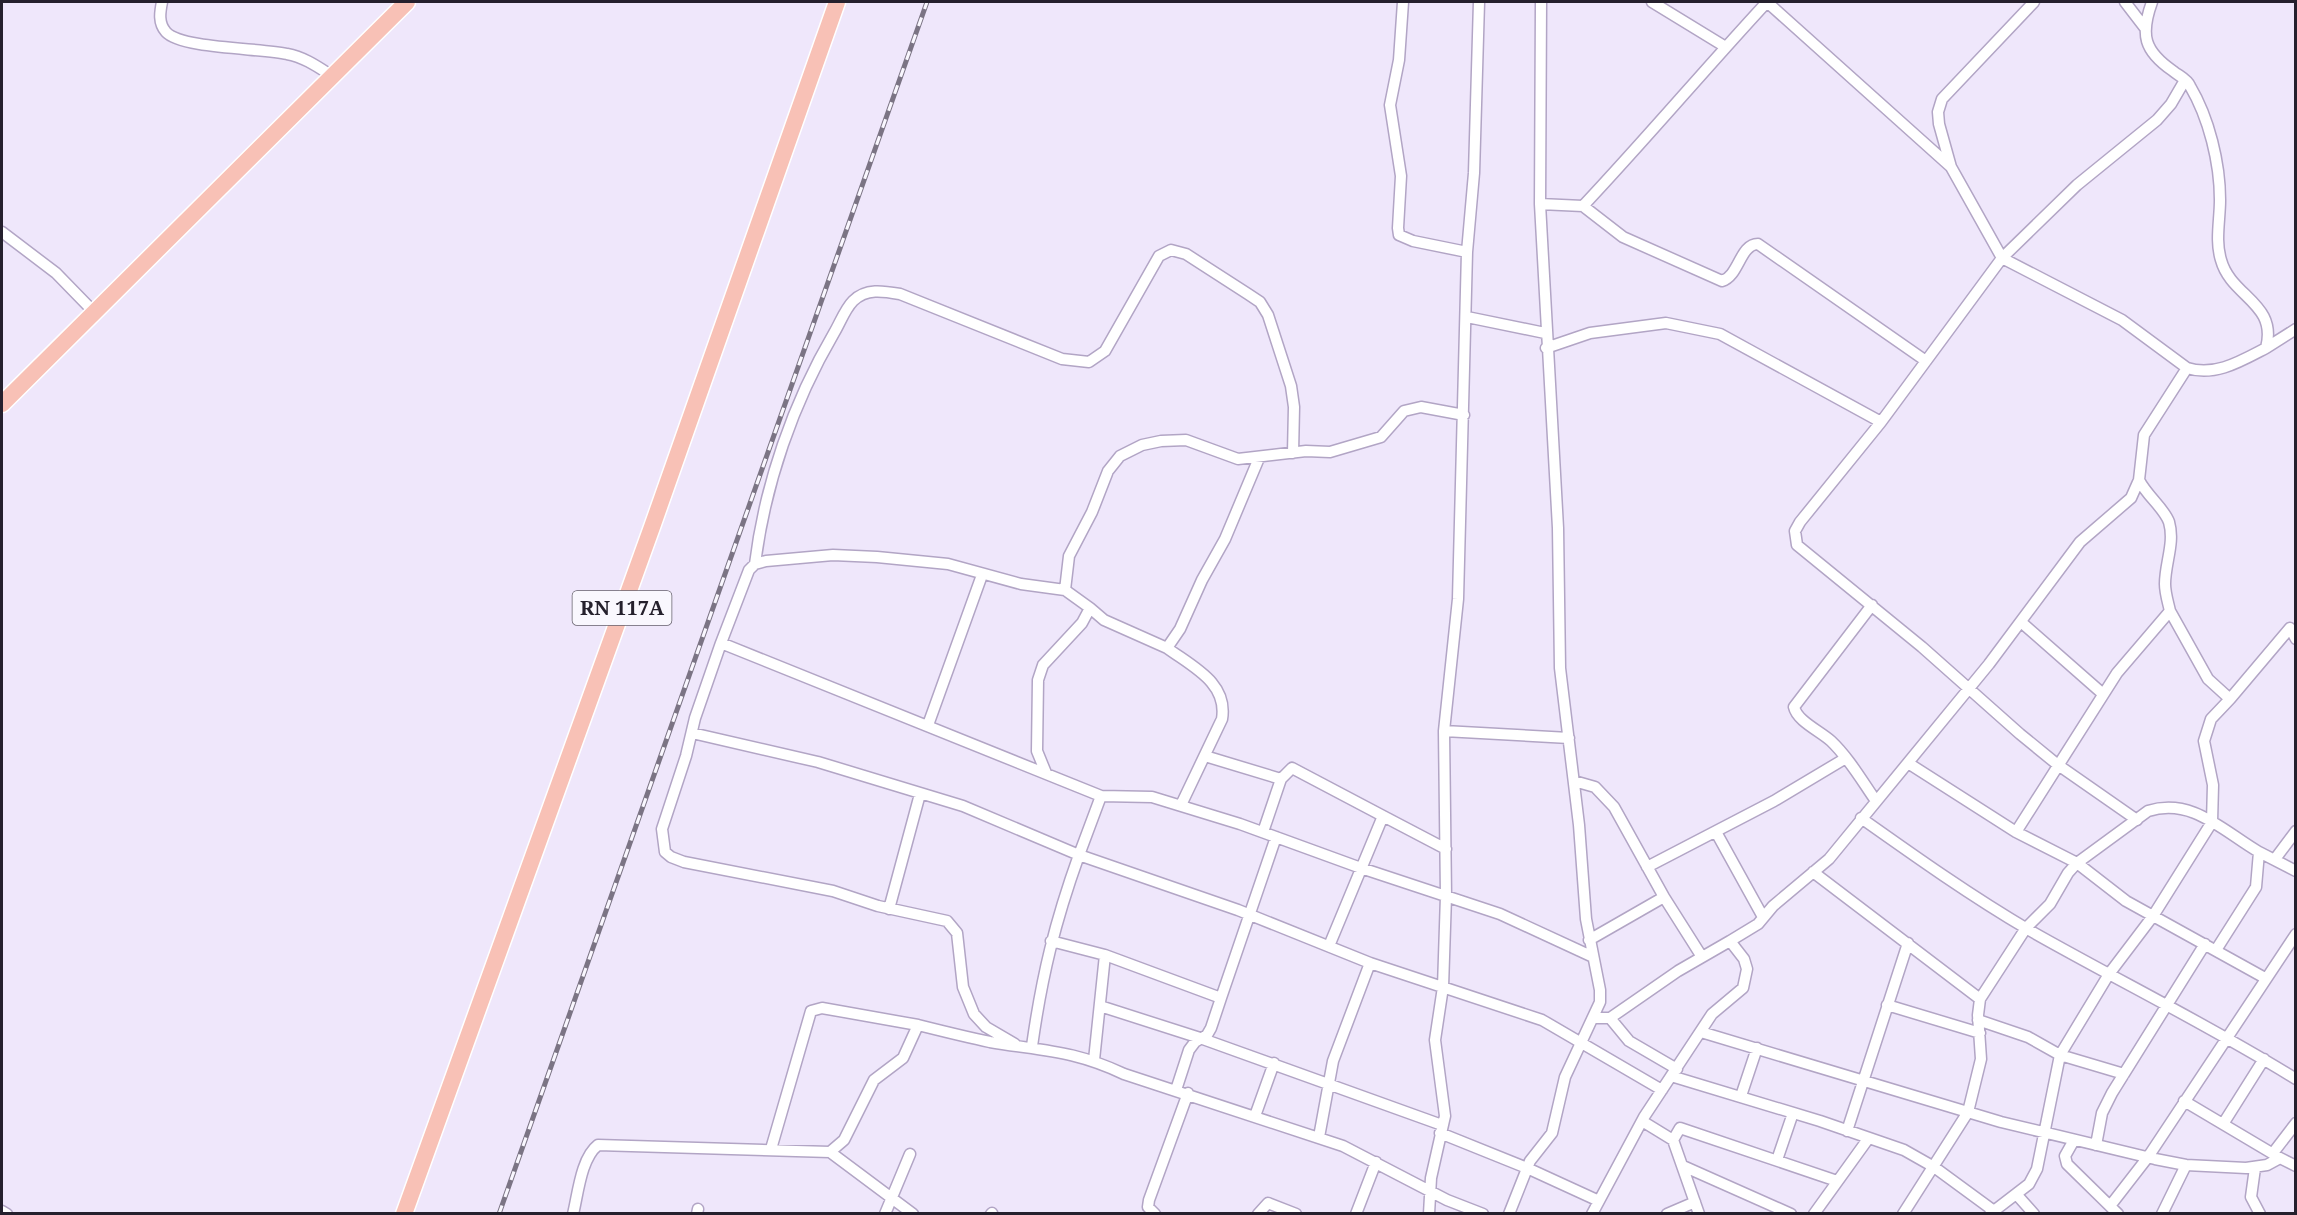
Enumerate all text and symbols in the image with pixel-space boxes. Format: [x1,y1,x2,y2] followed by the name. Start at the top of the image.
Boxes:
[572,591,672,625] road number: RN 117A

